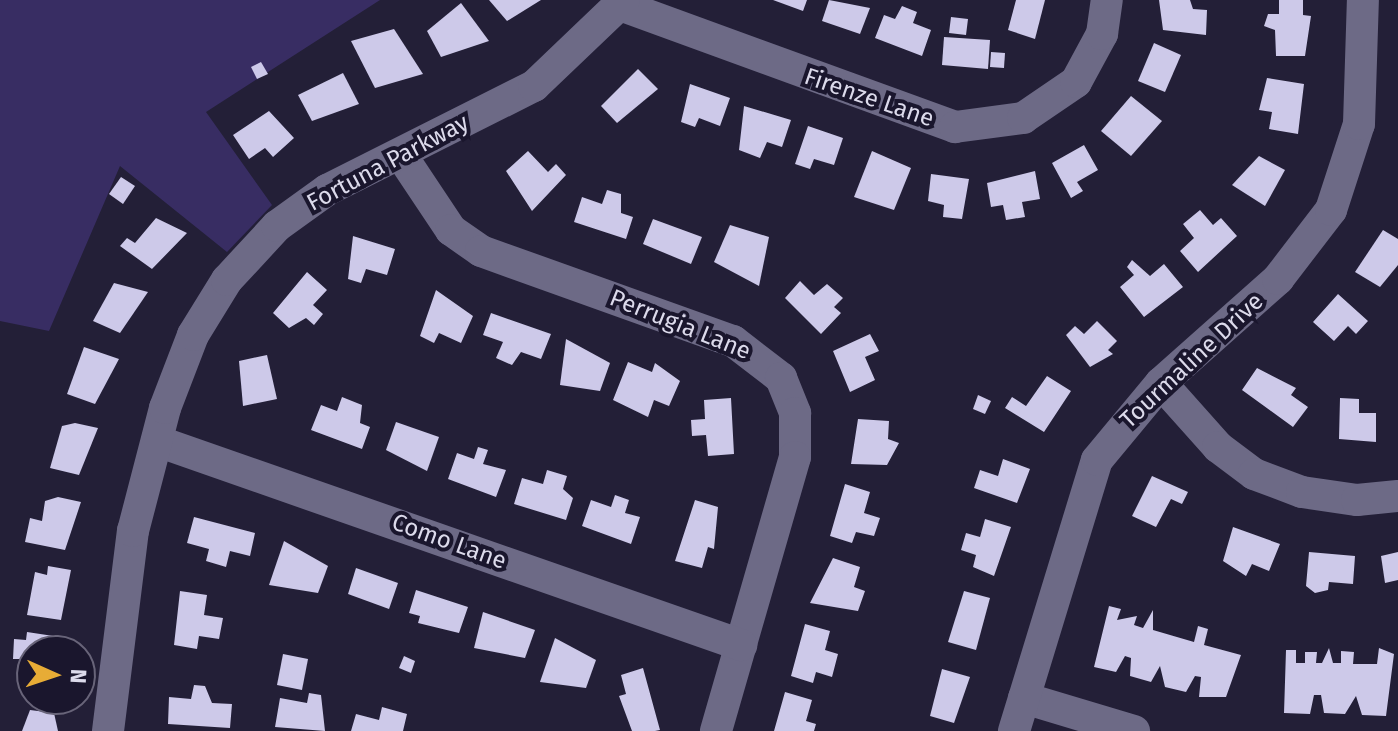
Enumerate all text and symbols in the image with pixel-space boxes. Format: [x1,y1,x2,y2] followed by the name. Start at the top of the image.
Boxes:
[800,62,938,134] street label: Firenze Lane
[302,108,474,218] street label: Fortuna Parkway
[605,284,755,366] street label: Perrugia Lane
[1114,287,1270,435] street label: Tourmaline Drive
[388,508,510,576] street label: Como Lane
[16,635,96,715] north arrow
[65,668,92,684] text: N

